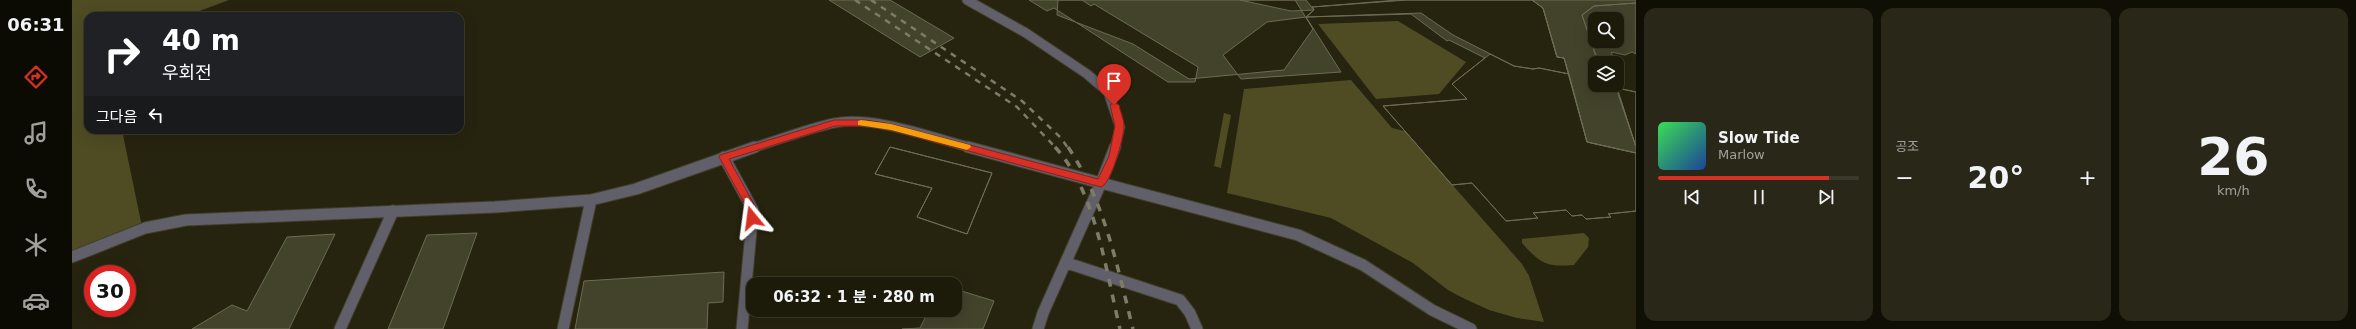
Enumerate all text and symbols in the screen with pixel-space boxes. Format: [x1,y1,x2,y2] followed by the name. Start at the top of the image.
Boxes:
[1588,12,1624,92] map controls
[1588,12,1624,48] button: search
[7,14,65,35] text: 06:31
[162,24,240,57] text: 40 m
[96,28,148,80] icon: right
[1588,56,1624,92] button: layers
[162,62,212,83] text: 우회전
[22,63,50,91] icon: directions
[1097,64,1131,105] pin
[1103,70,1125,92] icon: arrive
[145,104,167,126] icon: left
[96,108,137,126] text: 그다음
[22,119,50,147] icon: music
[2197,127,2270,187] text: 26
[1718,129,1800,147] text: Slow Tide
[1895,139,1919,154] text: 공조
[1718,147,1765,162] text: Marlow
[1968,160,2024,195] text: 20°
[1895,165,1914,190] text: −
[2078,165,2097,190] text: +
[22,175,50,203] icon: phone
[2217,183,2250,198] text: km/h
[1681,186,1703,208] icon: previous
[1748,186,1770,208] icon: pause
[1815,186,1837,208] icon: next
[731,197,773,239] position arrow
[22,231,50,259] icon: climate
[84,265,136,317] speed limit sign: 30
[22,287,50,315] icon: car
[773,288,935,306] text: 06:32 · 1 분 · 280 m

